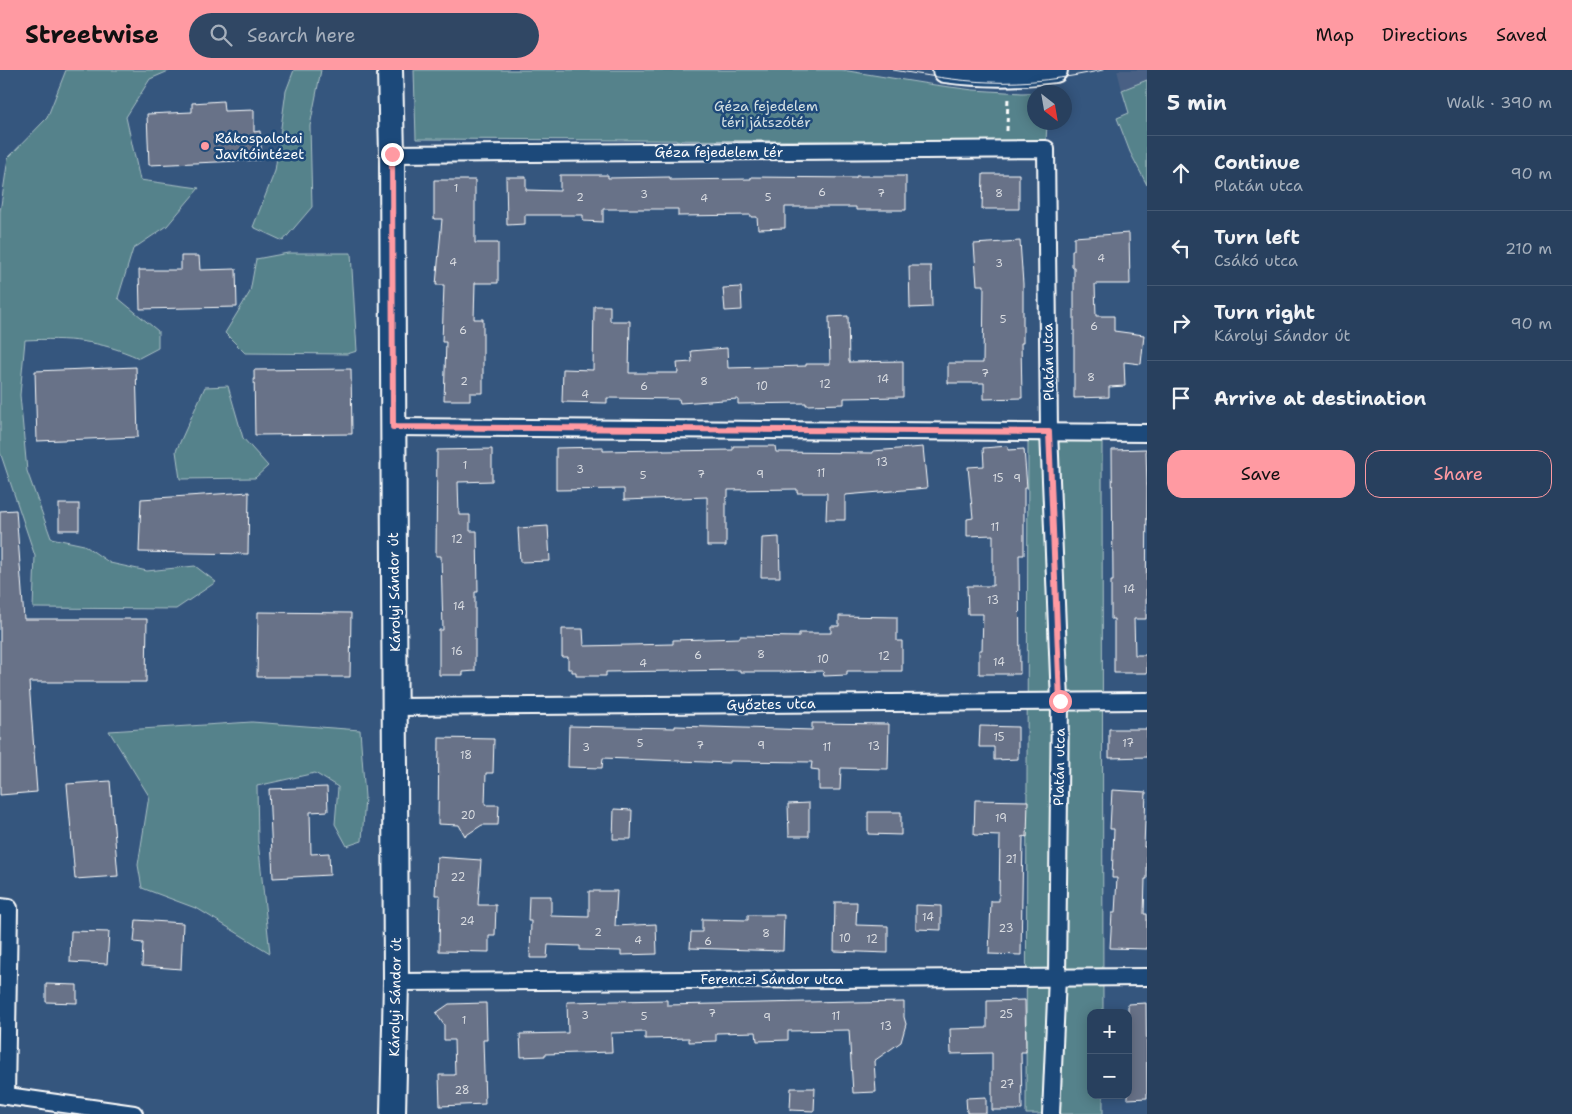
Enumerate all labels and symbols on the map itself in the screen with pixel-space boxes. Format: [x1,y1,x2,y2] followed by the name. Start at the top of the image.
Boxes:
[1027,85,1072,130] north arrow
[714,97,818,131] park label: Géza fejedelem téri játszótér
[215,129,304,163] place label: Rákospalotai Javítóintézet
[199,140,211,152] marker: Rákospalotai Javítóintézet
[381,143,404,166] route end
[655,143,784,161] street label: Géza fejedelem tér
[454,181,458,196] house number: 1
[818,185,826,200] house number: 6
[877,186,885,201] house number: 7
[995,186,1003,201] house number: 8
[640,187,648,202] house number: 3
[576,190,584,205] house number: 2
[765,190,772,205] house number: 5
[700,191,708,206] house number: 4
[1097,251,1105,266] house number: 4
[449,255,457,270] house number: 4
[995,256,1003,271] house number: 3
[1000,312,1007,327] house number: 5
[1090,319,1098,334] house number: 6
[459,323,467,338] house number: 6
[1038,323,1058,401] street label: Platán utca
[981,366,989,381] house number: 7
[1087,370,1095,385] house number: 8
[877,372,889,387] house number: 14
[460,374,468,389] house number: 2
[700,374,708,389] house number: 8
[819,377,831,392] house number: 12
[640,379,648,394] house number: 6
[756,379,768,394] house number: 10
[581,387,589,402] house number: 4
[876,455,888,470] house number: 13
[463,458,467,473] house number: 1
[576,462,584,477] house number: 3
[817,466,825,481] house number: 11
[697,467,705,482] house number: 7
[756,467,764,482] house number: 9
[640,468,647,483] house number: 5
[992,471,1004,486] house number: 15
[1013,471,1021,486] house number: 9
[991,520,999,535] house number: 11
[384,532,404,652] street label: Károlyi Sándor út
[451,532,463,547] house number: 12
[1123,582,1135,597] house number: 14
[987,593,999,608] house number: 13
[453,599,465,614] house number: 14
[451,644,463,659] house number: 16
[757,647,765,662] house number: 8
[694,648,702,663] house number: 6
[878,649,890,664] house number: 12
[817,652,829,667] house number: 10
[993,655,1005,670] house number: 14
[639,656,647,671] house number: 4
[1049,690,1072,713] route start
[726,694,816,714] street label: Győztes utca
[1049,728,1069,806] street label: Platán utca
[993,730,1005,745] house number: 15
[637,736,644,751] house number: 5
[1122,736,1134,751] house number: 17
[696,738,704,753] house number: 7
[757,738,765,753] house number: 9
[868,739,880,754] house number: 13
[582,740,590,755] house number: 3
[823,740,831,755] house number: 11
[460,748,472,763] house number: 18
[460,808,476,823] house number: 20
[995,811,1007,826] house number: 19
[1005,852,1017,867] house number: 21
[451,870,465,885] house number: 22
[922,910,934,925] house number: 14
[460,914,475,929] house number: 24
[999,921,1013,936] house number: 23
[594,925,602,940] house number: 2
[762,926,770,941] house number: 8
[839,931,851,946] house number: 10
[866,932,878,947] house number: 12
[634,933,642,948] house number: 4
[704,934,712,949] house number: 6
[385,937,405,1057] street label: Károlyi Sándor út
[700,970,844,988] street label: Ferenczi Sándor utca
[708,1006,716,1021] house number: 7
[999,1007,1013,1022] house number: 25
[581,1008,589,1023] house number: 3
[641,1009,648,1024] house number: 5
[832,1009,840,1024] house number: 11
[763,1010,771,1025] house number: 9
[462,1013,466,1028] house number: 1
[880,1019,892,1034] house number: 13
[1000,1077,1015,1092] house number: 27
[454,1083,470,1098] house number: 28

